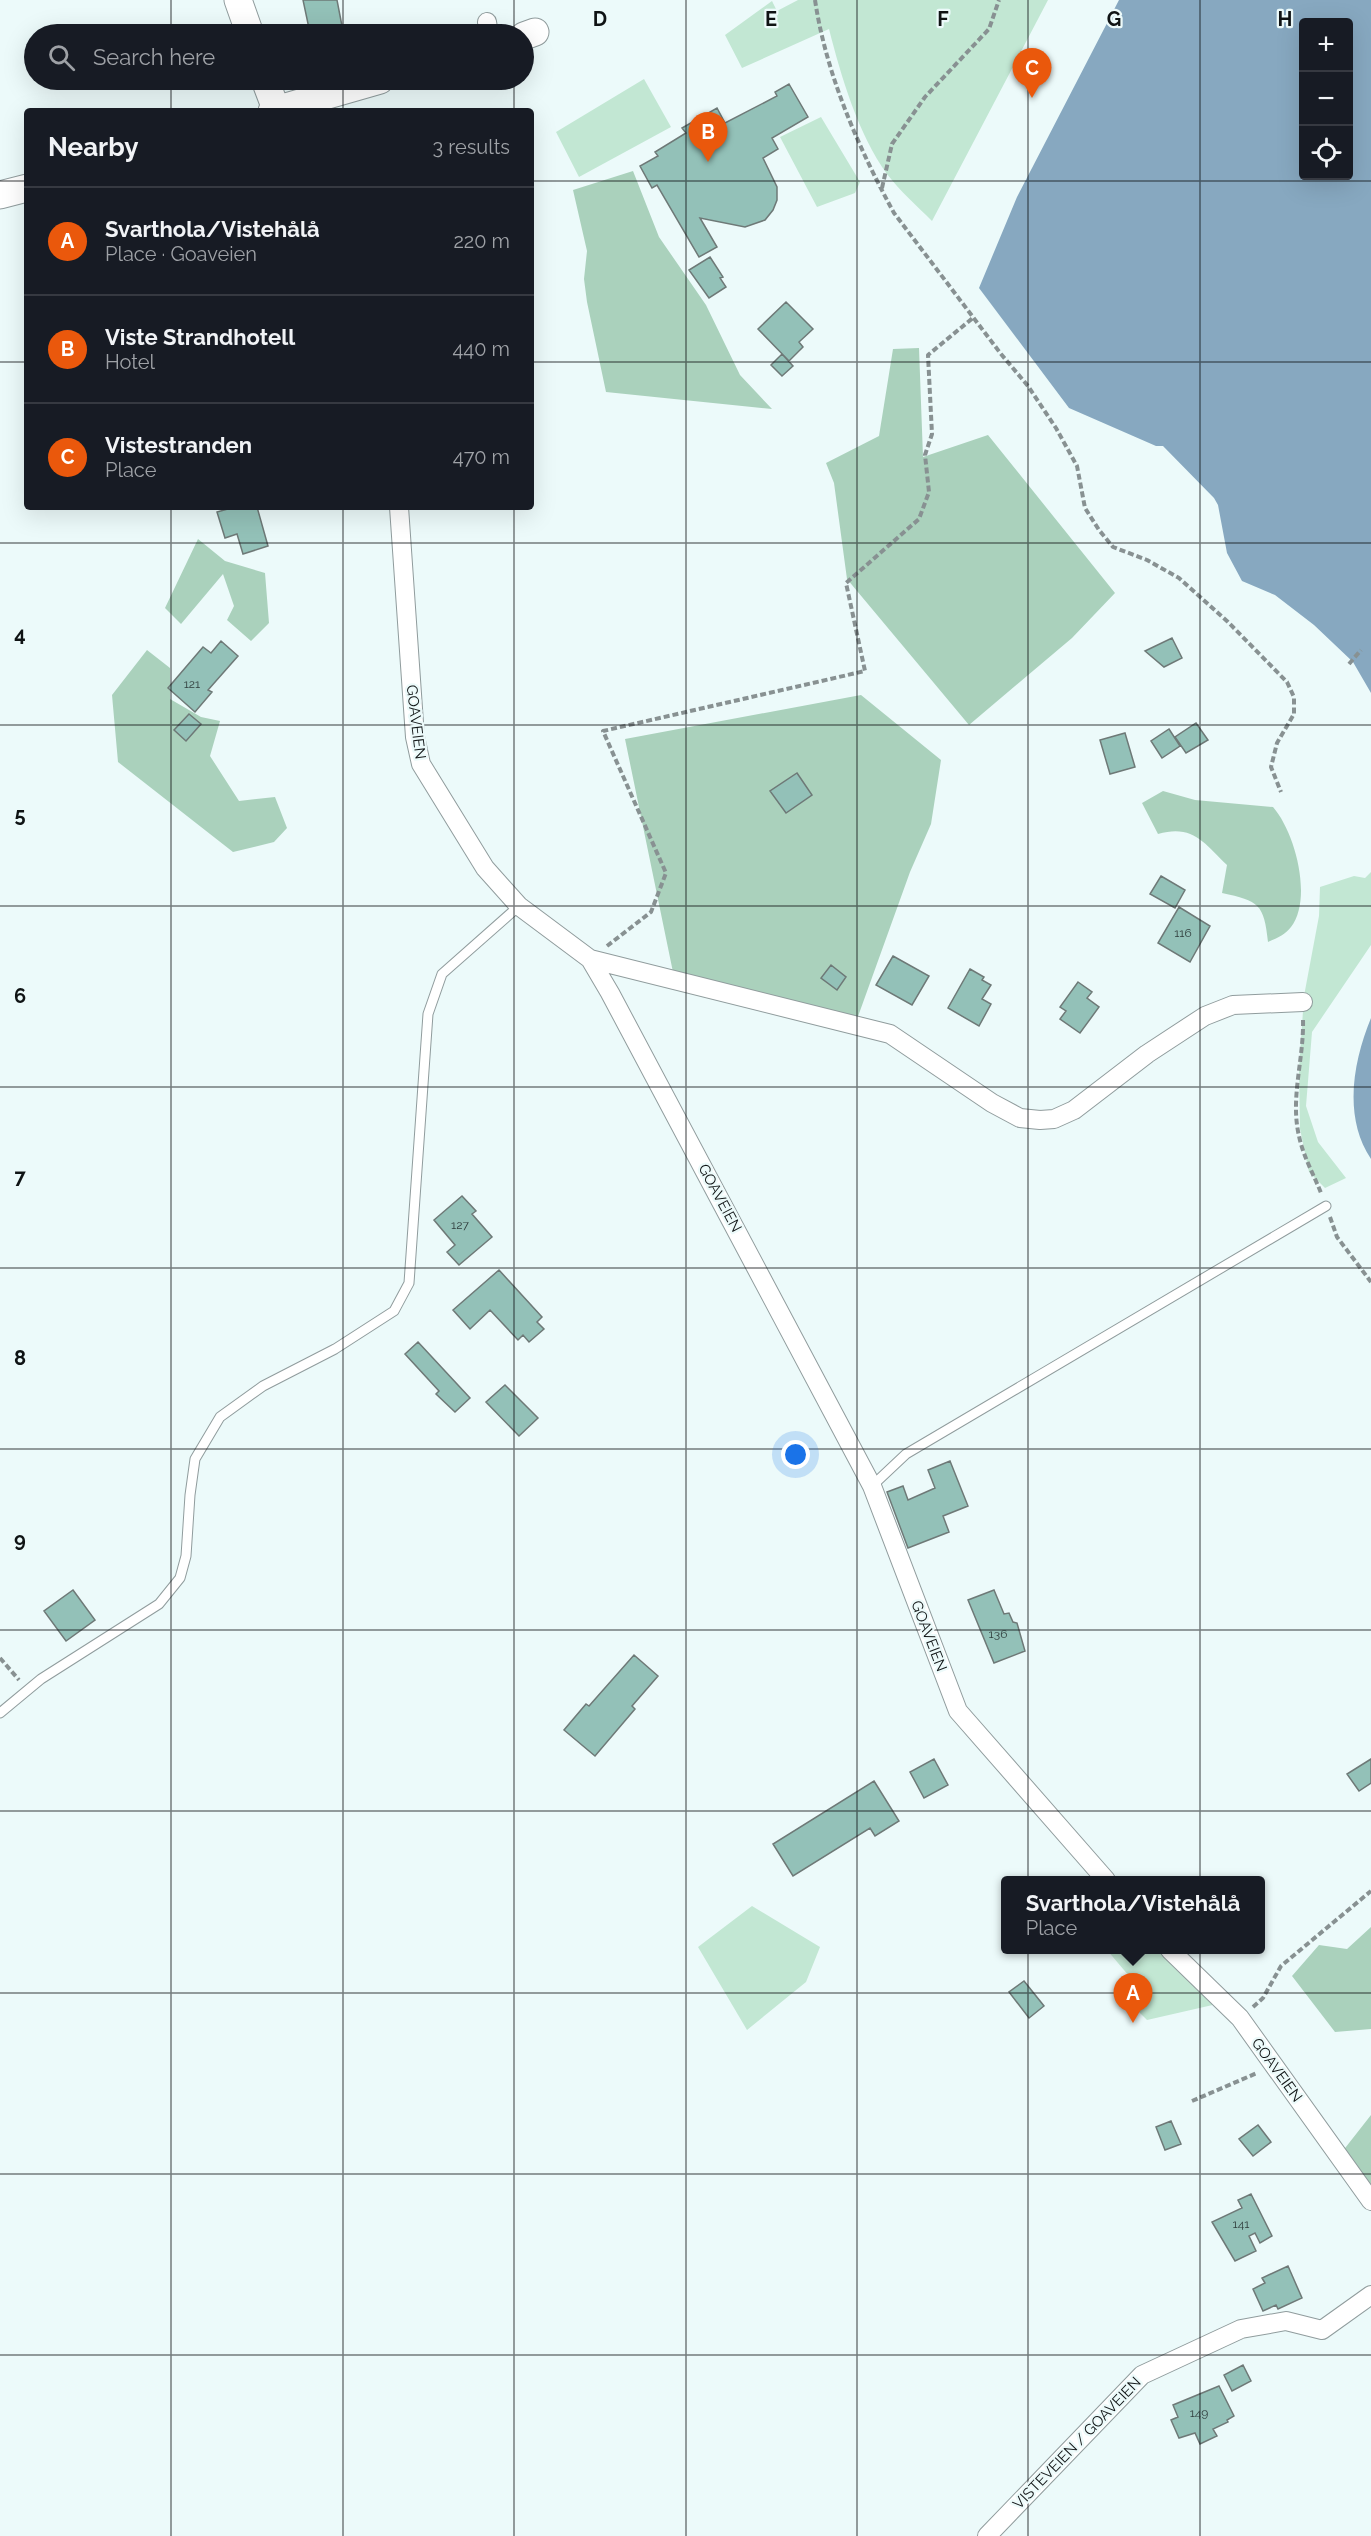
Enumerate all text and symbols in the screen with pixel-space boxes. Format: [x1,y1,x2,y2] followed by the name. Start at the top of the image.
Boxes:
[593,7,607,31] text: D
[765,7,777,31] text: E
[937,7,949,31] text: F
[1107,7,1121,31] text: G
[1278,7,1292,31] text: H
[1299,18,1353,180] map controls
[1299,18,1353,72] button: +
[24,24,534,90] search box
[45,41,78,74] icon: search
[93,44,215,70] text: Search here
[1012,48,1052,98] pin: C
[1299,72,1353,126] button: −
[688,112,728,162] pin: B
[1299,126,1353,180] button: locate
[48,132,138,162] text: Nearby
[432,135,510,159] text: 3 results
[105,216,320,242] text: Svarthola/Vistehålå
[61,229,74,253] text: A
[453,229,510,253] text: 220 m
[105,242,257,266] text: Place · Goaveien
[105,324,295,350] text: Viste Strandhotell
[61,337,74,361] text: B
[452,337,510,361] text: 440 m
[105,350,155,374] text: Hotel
[105,432,252,458] text: Vistestranden
[61,445,74,469] text: C
[453,445,510,469] text: 470 m
[105,458,156,482] text: Place
[14,622,26,646] text: 4
[184,677,200,691] house number: 121
[403,684,429,760] street label: GOAVEIEN
[14,803,26,827] text: 5
[1174,926,1192,940] house number: 116
[14,984,26,1008] text: 6
[695,1161,745,1235] street label: GOAVEIEN
[14,1165,26,1189] text: 7
[451,1218,469,1232] house number: 127
[14,1346,26,1370] text: 8
[781,1440,810,1469] your location
[14,1528,26,1552] text: 9
[907,1598,951,1674] street label: GOAVEIEN
[989,1627,1007,1641] house number: 136
[1001,1876,1265,1954] popup
[1026,1890,1240,1916] text: Svarthola/Vistehålå
[1026,1916,1077,1940] text: Place
[1114,1974,1152,2023] pin: A
[1248,2035,1306,2105] street label: GOAVEIEN
[1233,2217,1249,2231] house number: 141
[1009,2373,1145,2513] street label: VISTEVEIEN / GOAVEIEN
[1190,2406,1208,2420] house number: 149

